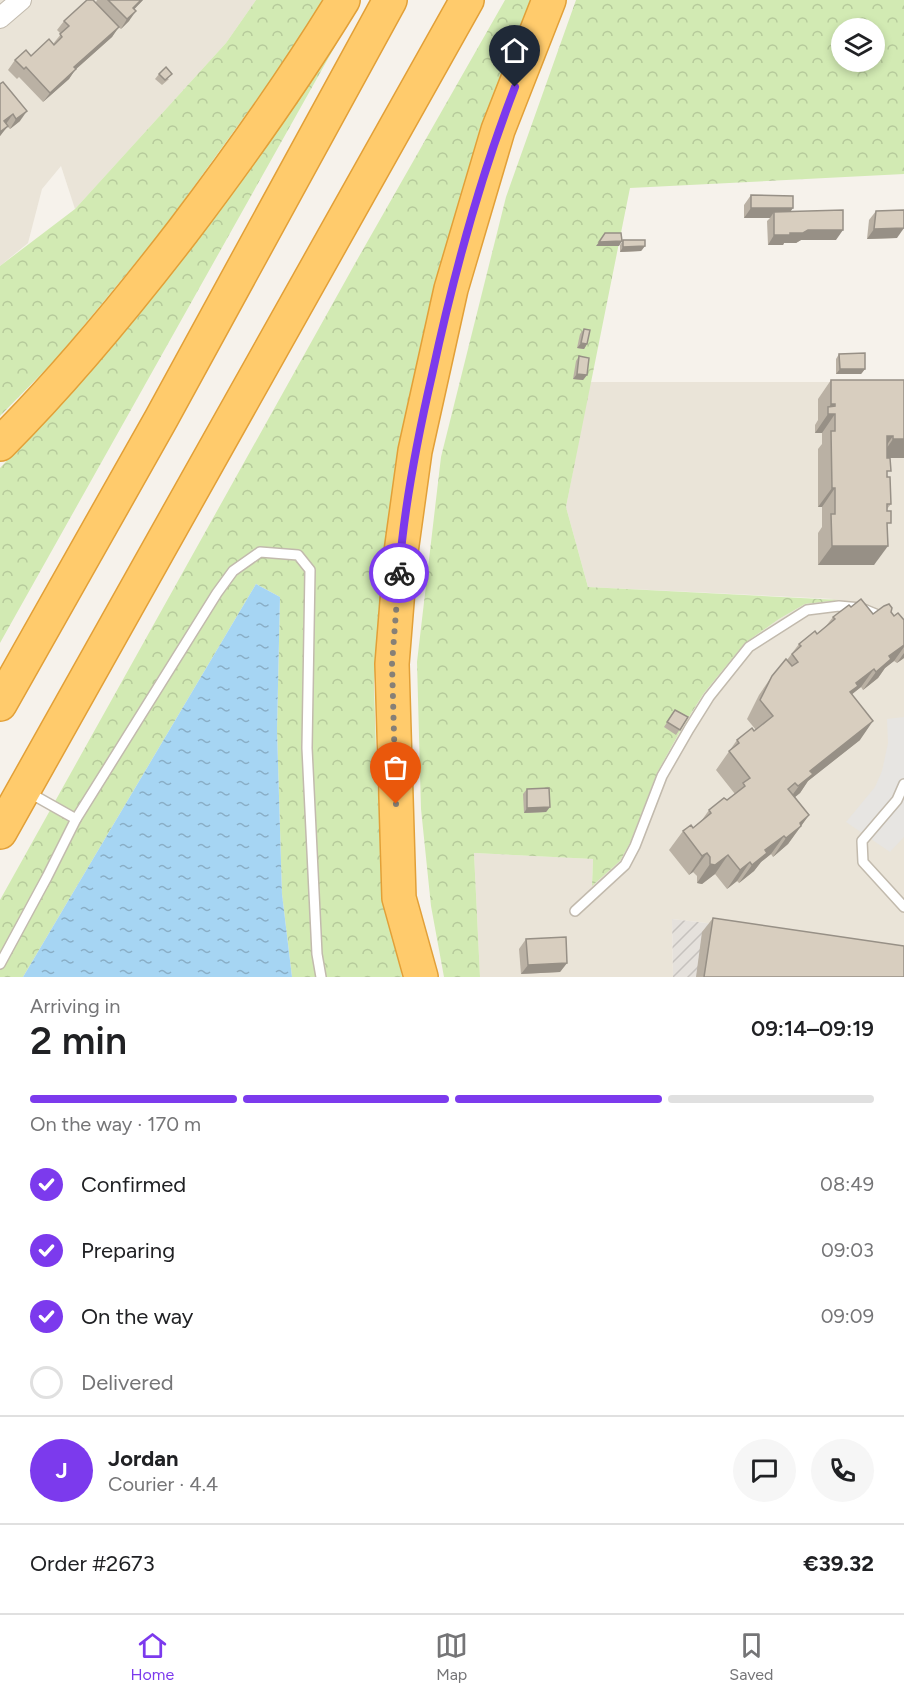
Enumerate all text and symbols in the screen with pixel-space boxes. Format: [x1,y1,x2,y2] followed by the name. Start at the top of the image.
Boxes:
[831,18,885,72] map controls
[831,18,885,72] button: layers
[489,25,540,87] pin
[498,34,531,67] icon: home
[369,543,429,603] courier
[383,557,416,590] icon: bike
[370,742,421,804] pin
[379,751,412,784] icon: bag
[30,994,120,1018] text: Arriving in
[751,1015,874,1042] text: 09:14–09:19
[30,1017,127,1064] text: 2 min
[30,1112,201,1136] text: On the way · 170 m
[30,1168,63,1201] icon: check
[81,1171,186,1198] text: Confirmed
[820,1172,874,1196] text: 08:49
[30,1234,63,1267] icon: check
[81,1237,175,1264] text: Preparing
[821,1238,874,1262] text: 09:03
[30,1300,63,1333] icon: check
[81,1303,193,1330] text: On the way
[821,1304,874,1328] text: 09:09
[81,1369,174,1396] text: Delivered
[733,1439,796,1502] button: chat
[811,1439,874,1502] button: phone
[108,1445,179,1472] text: Jordan
[55,1457,68,1484] text: J
[108,1472,218,1496] text: Courier · 4.4
[30,1550,155,1577] text: Order #2673
[803,1550,874,1577] text: €39.32
[131,1629,174,1684] tab: Home
[435,1629,468,1684] tab: Map
[729,1629,773,1684] tab: Saved

